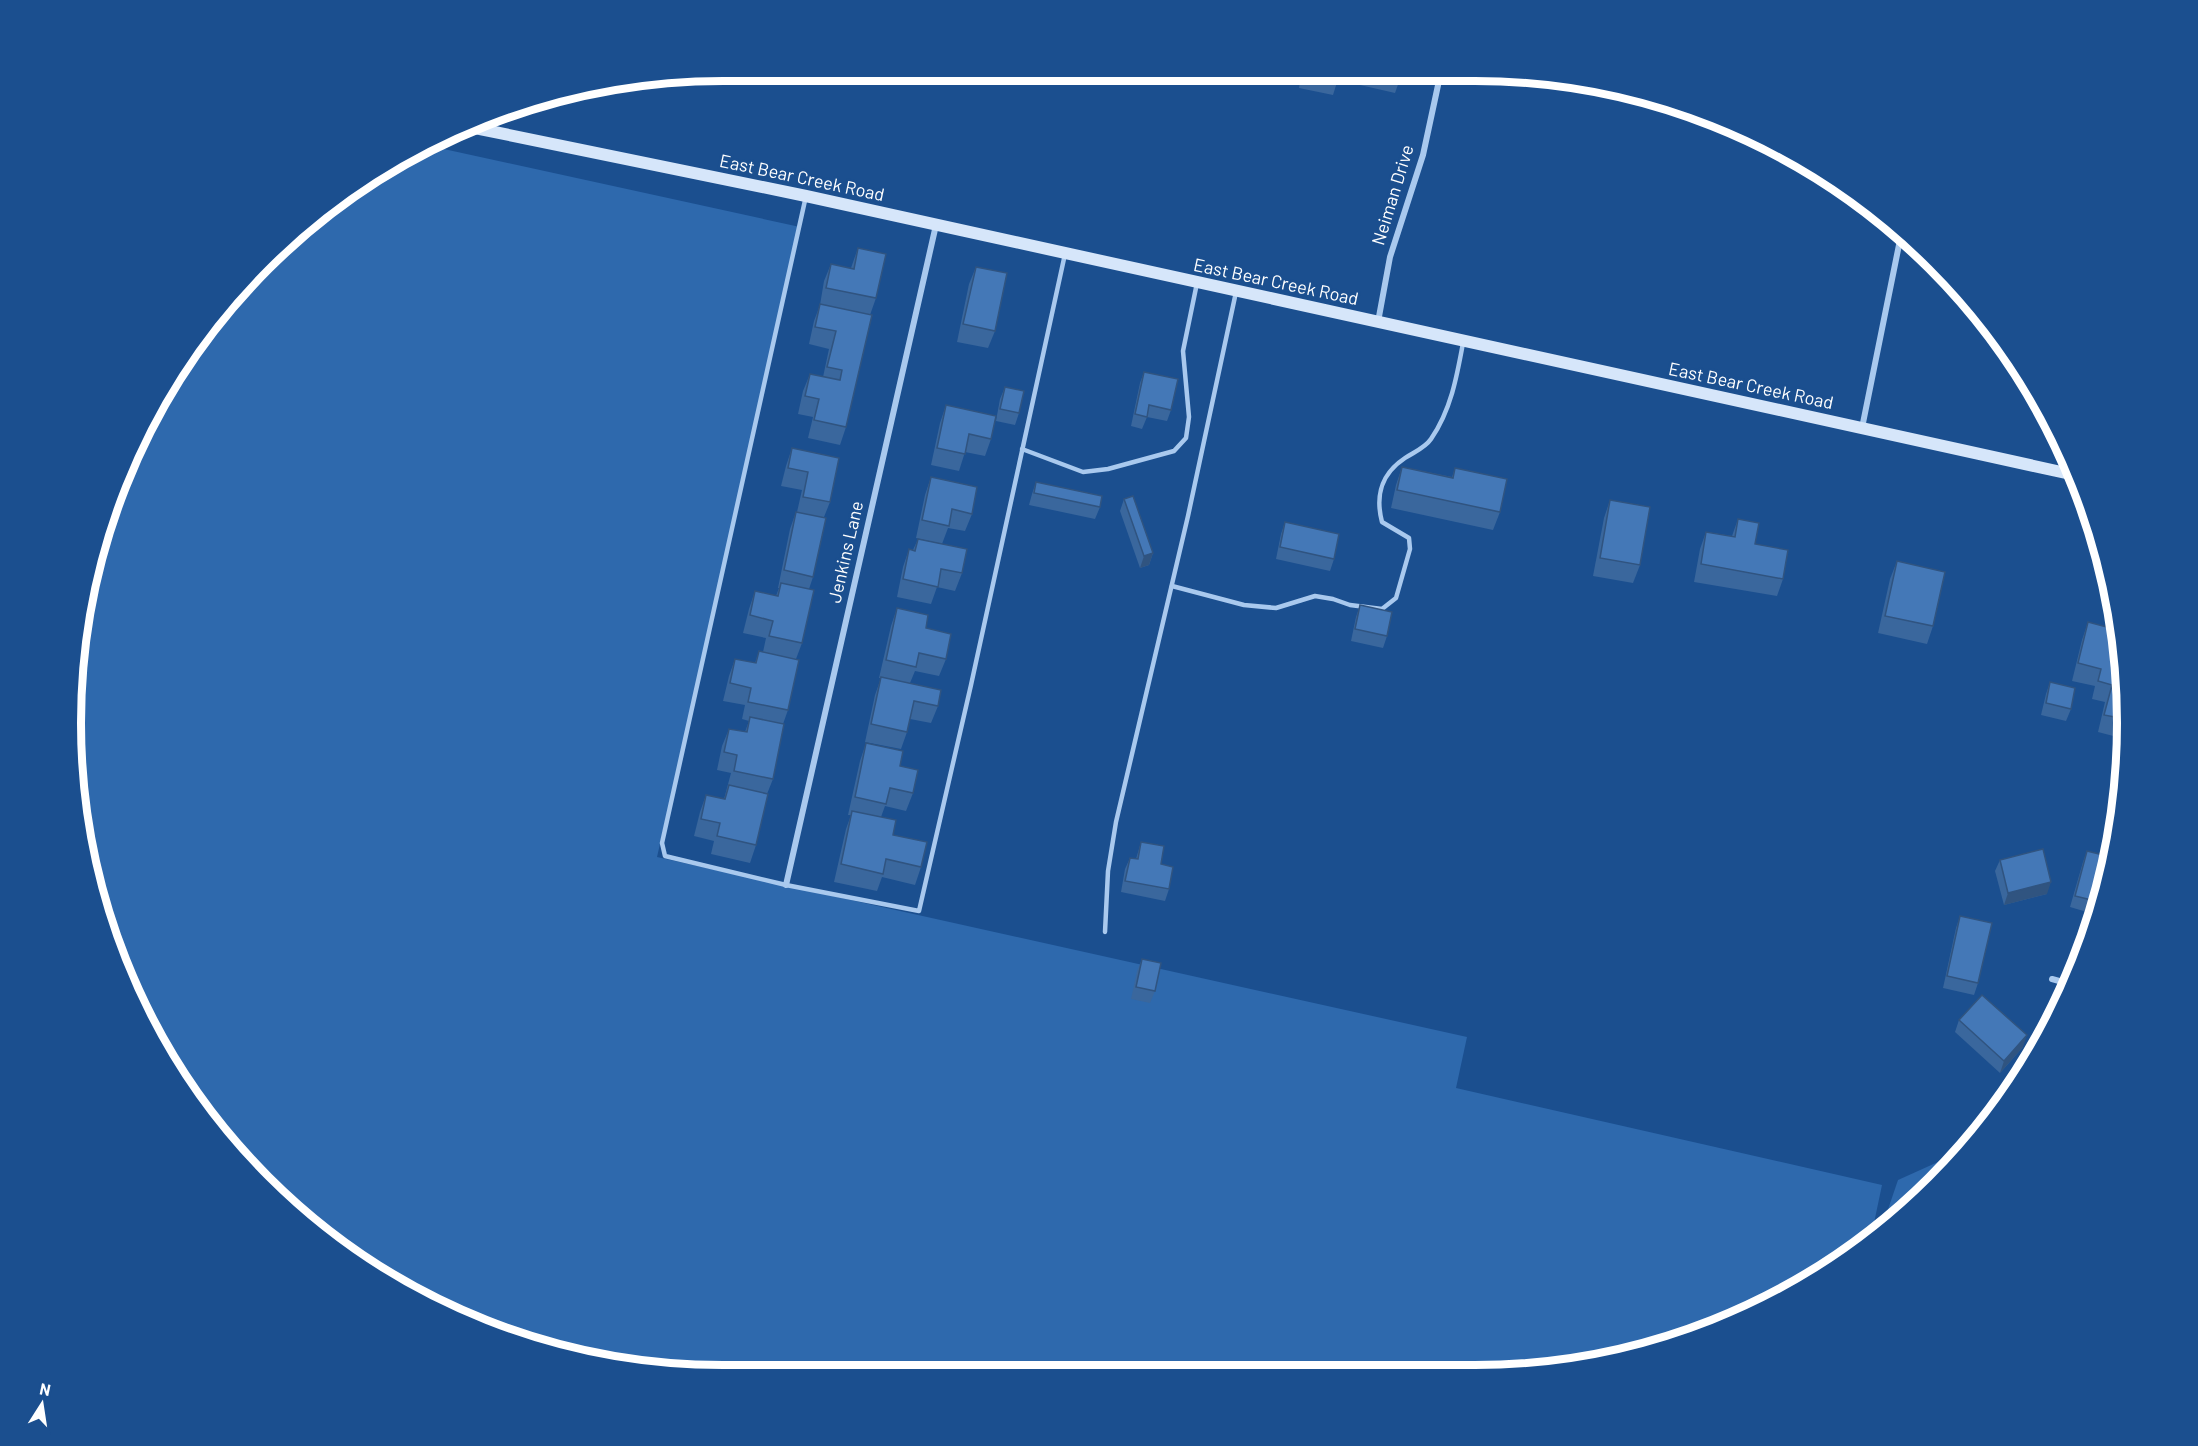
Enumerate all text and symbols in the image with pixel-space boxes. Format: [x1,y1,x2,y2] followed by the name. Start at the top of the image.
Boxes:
[1366,142,1418,248] street label: Neiman Drive
[718,149,887,205] street label: East Bear Creek Road
[1192,253,1361,309] street label: East Bear Creek Road
[1667,357,1836,413] street label: East Bear Creek Road
[823,499,867,605] street label: Jenkins Lane
[12,1374,72,1434] north arrow
[38,1378,52,1399] text: N

